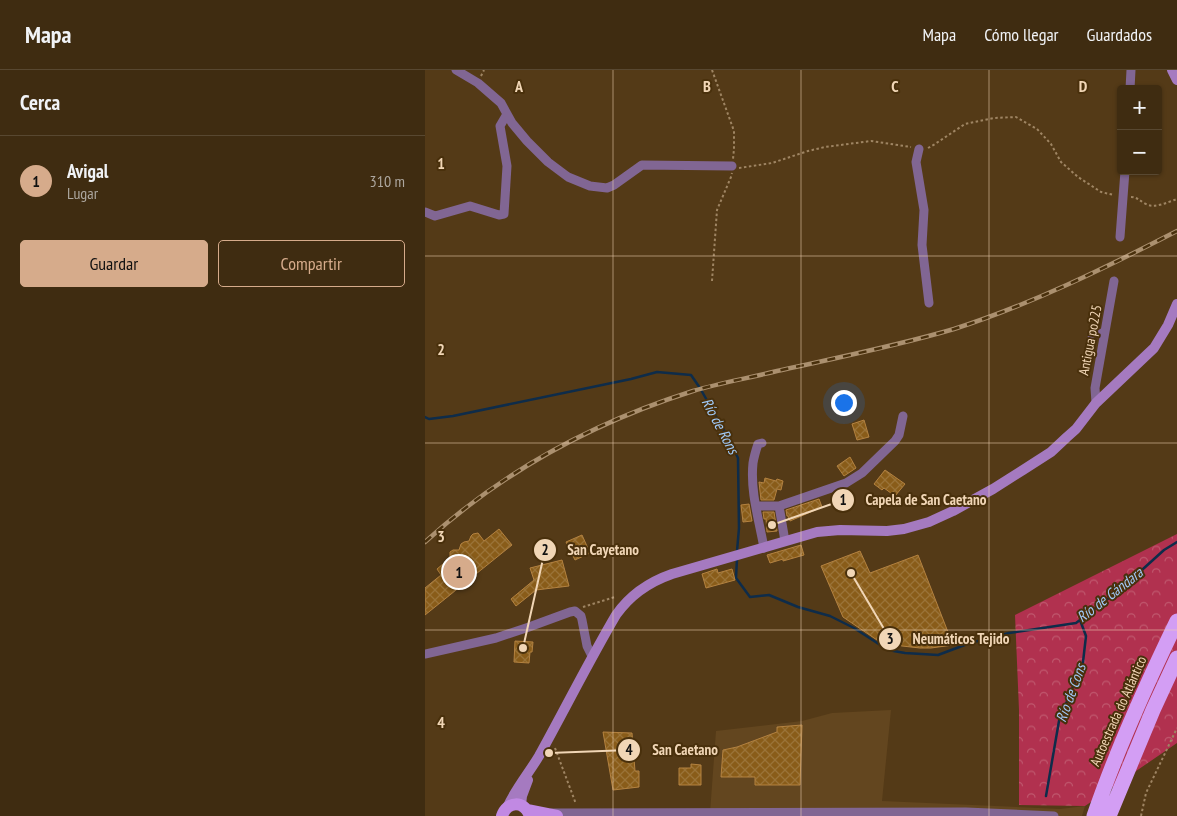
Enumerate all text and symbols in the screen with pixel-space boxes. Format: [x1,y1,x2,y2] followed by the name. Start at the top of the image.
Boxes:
[25,19,72,50] text: Mapa
[922,23,956,46] text: Mapa
[984,23,1059,46] text: Cómo llegar
[1087,23,1152,46] text: Guardados
[514,76,524,96] text: A
[703,76,711,96] text: B
[891,76,899,96] text: C
[1079,76,1088,96] text: D
[1117,85,1162,175] map controls
[1117,85,1162,130] button: +
[20,89,60,116] text: Cerca
[1117,130,1162,175] button: −
[437,153,445,173] text: 1
[67,159,108,183] text: Avigal
[32,171,40,191] text: 1
[370,171,405,191] text: 310 m
[67,183,98,203] text: Lugar
[20,240,208,287] button: Guardar
[218,240,405,287] button: Compartir
[1074,303,1106,377] street label: Antigua po225
[437,339,445,359] text: 2
[831,390,857,416] your location
[698,394,744,459] water label: Río de Rons
[831,485,997,515] callout: Capela de San Caetano
[839,490,847,509] text: 1
[866,490,987,509] text: Capela de San Caetano
[437,526,445,546] text: 3
[532,535,649,565] callout: San Cayetano
[541,540,549,559] text: 2
[567,540,639,559] text: San Cayetano
[443,553,475,591] pin: 1
[1073,562,1147,626] water label: Río de Gándara
[878,624,1020,654] callout: Neumáticos Tejido
[886,629,894,648] text: 3
[913,629,1010,648] text: Neumáticos Tejido
[1086,653,1150,769] street label: Autoestrada do Atlántico
[1051,659,1090,725] water label: Río de Cons
[437,712,445,732] text: 4
[617,735,728,765] callout: San Caetano
[625,740,633,759] text: 4
[652,740,718,759] text: San Caetano

